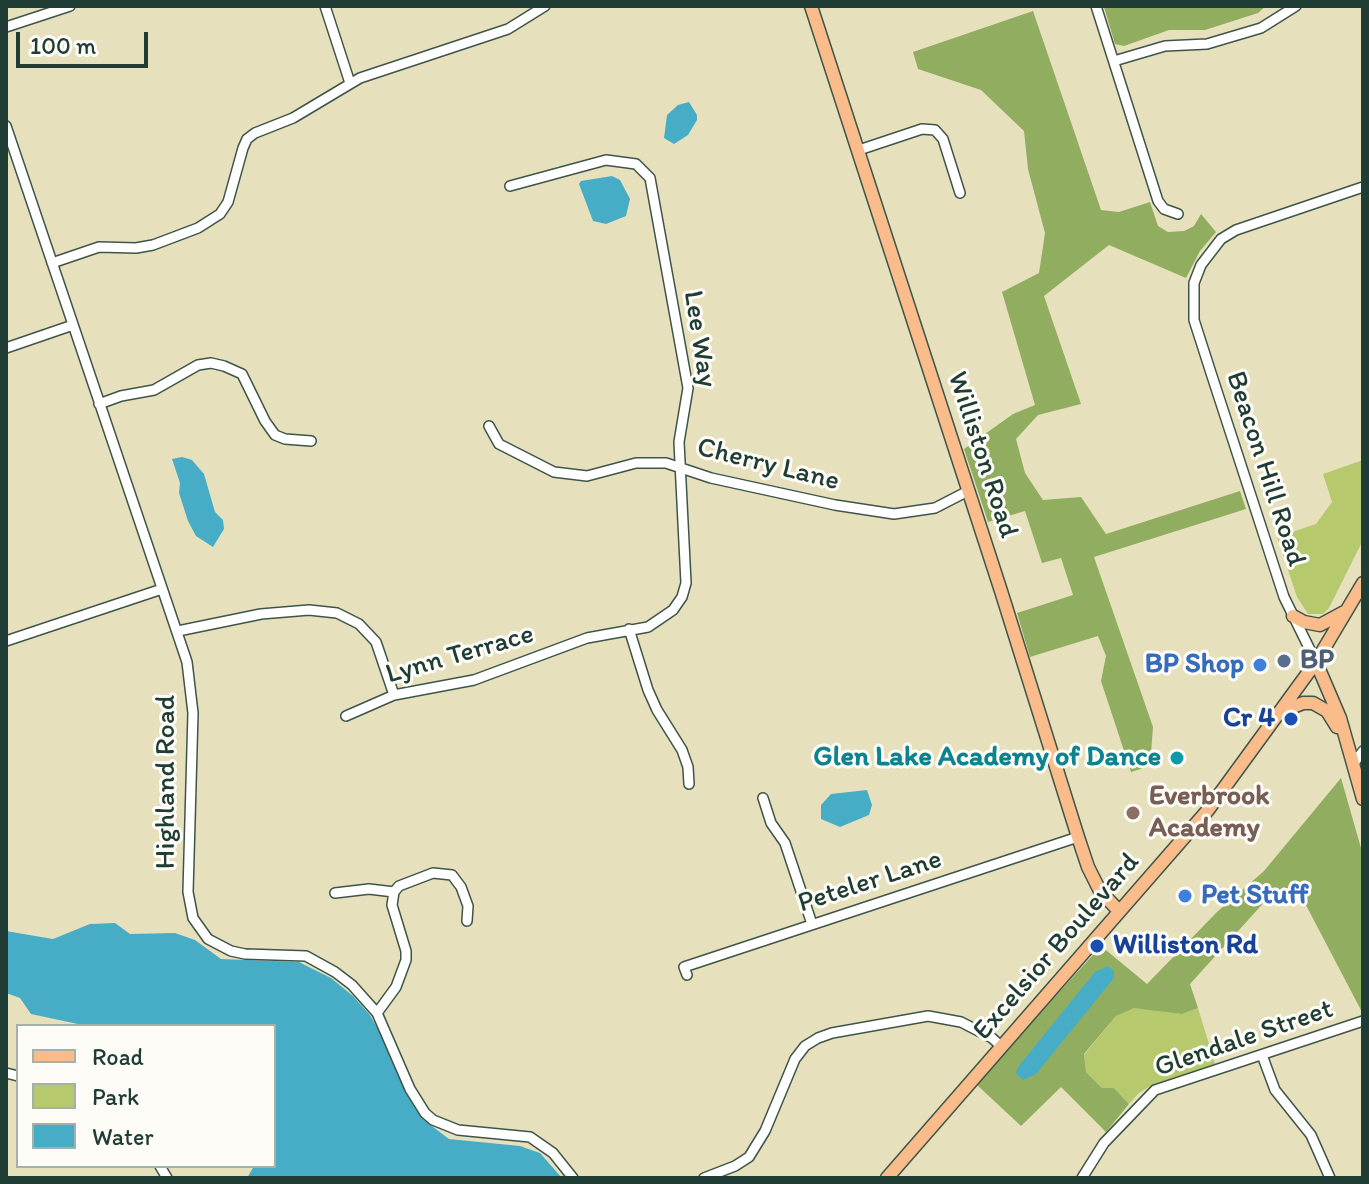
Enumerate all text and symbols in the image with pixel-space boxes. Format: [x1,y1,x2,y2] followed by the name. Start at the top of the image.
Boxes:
[20,16,152,66] scale bar
[30,31,96,60] text: 100 m
[675,288,723,390] street label: Lee Way
[1218,367,1312,571] street label: Beacon Hill Road
[939,368,1025,542] street label: Williston Road
[693,431,843,499] street label: Cherry Lane
[382,618,538,692] street label: Lynn Terrace
[1300,644,1334,678] place label: BP
[1145,648,1244,682] place label: BP Shop
[1275,652,1293,670] marker: BP
[1251,656,1269,674] marker: BP Shop
[150,695,184,869] street label: Highland Road
[1223,702,1275,736] place label: Cr 4
[1282,710,1300,728] marker: Cr 4
[813,741,1161,775] place label: Glen Lake Academy of Dance
[1168,749,1186,767] marker: Glen Lake Academy of Dance
[1149,780,1270,846] place label: Everbrook Academy
[1124,804,1142,822] marker: Everbrook Academy
[794,843,946,921] street label: Peteler Lane
[967,847,1147,1047] street label: Excelsior Boulevard
[1201,879,1308,913] place label: Pet Stuff
[1176,887,1194,905] marker: Pet Stuff
[1113,929,1258,963] place label: Williston Rd
[1088,937,1106,955] marker: Williston Rd
[1150,993,1338,1085] street label: Glendale Street
[16,1024,276,1168] legend
[92,1042,144,1071] text: Road
[92,1082,139,1111] text: Park
[92,1122,154,1151] text: Water

